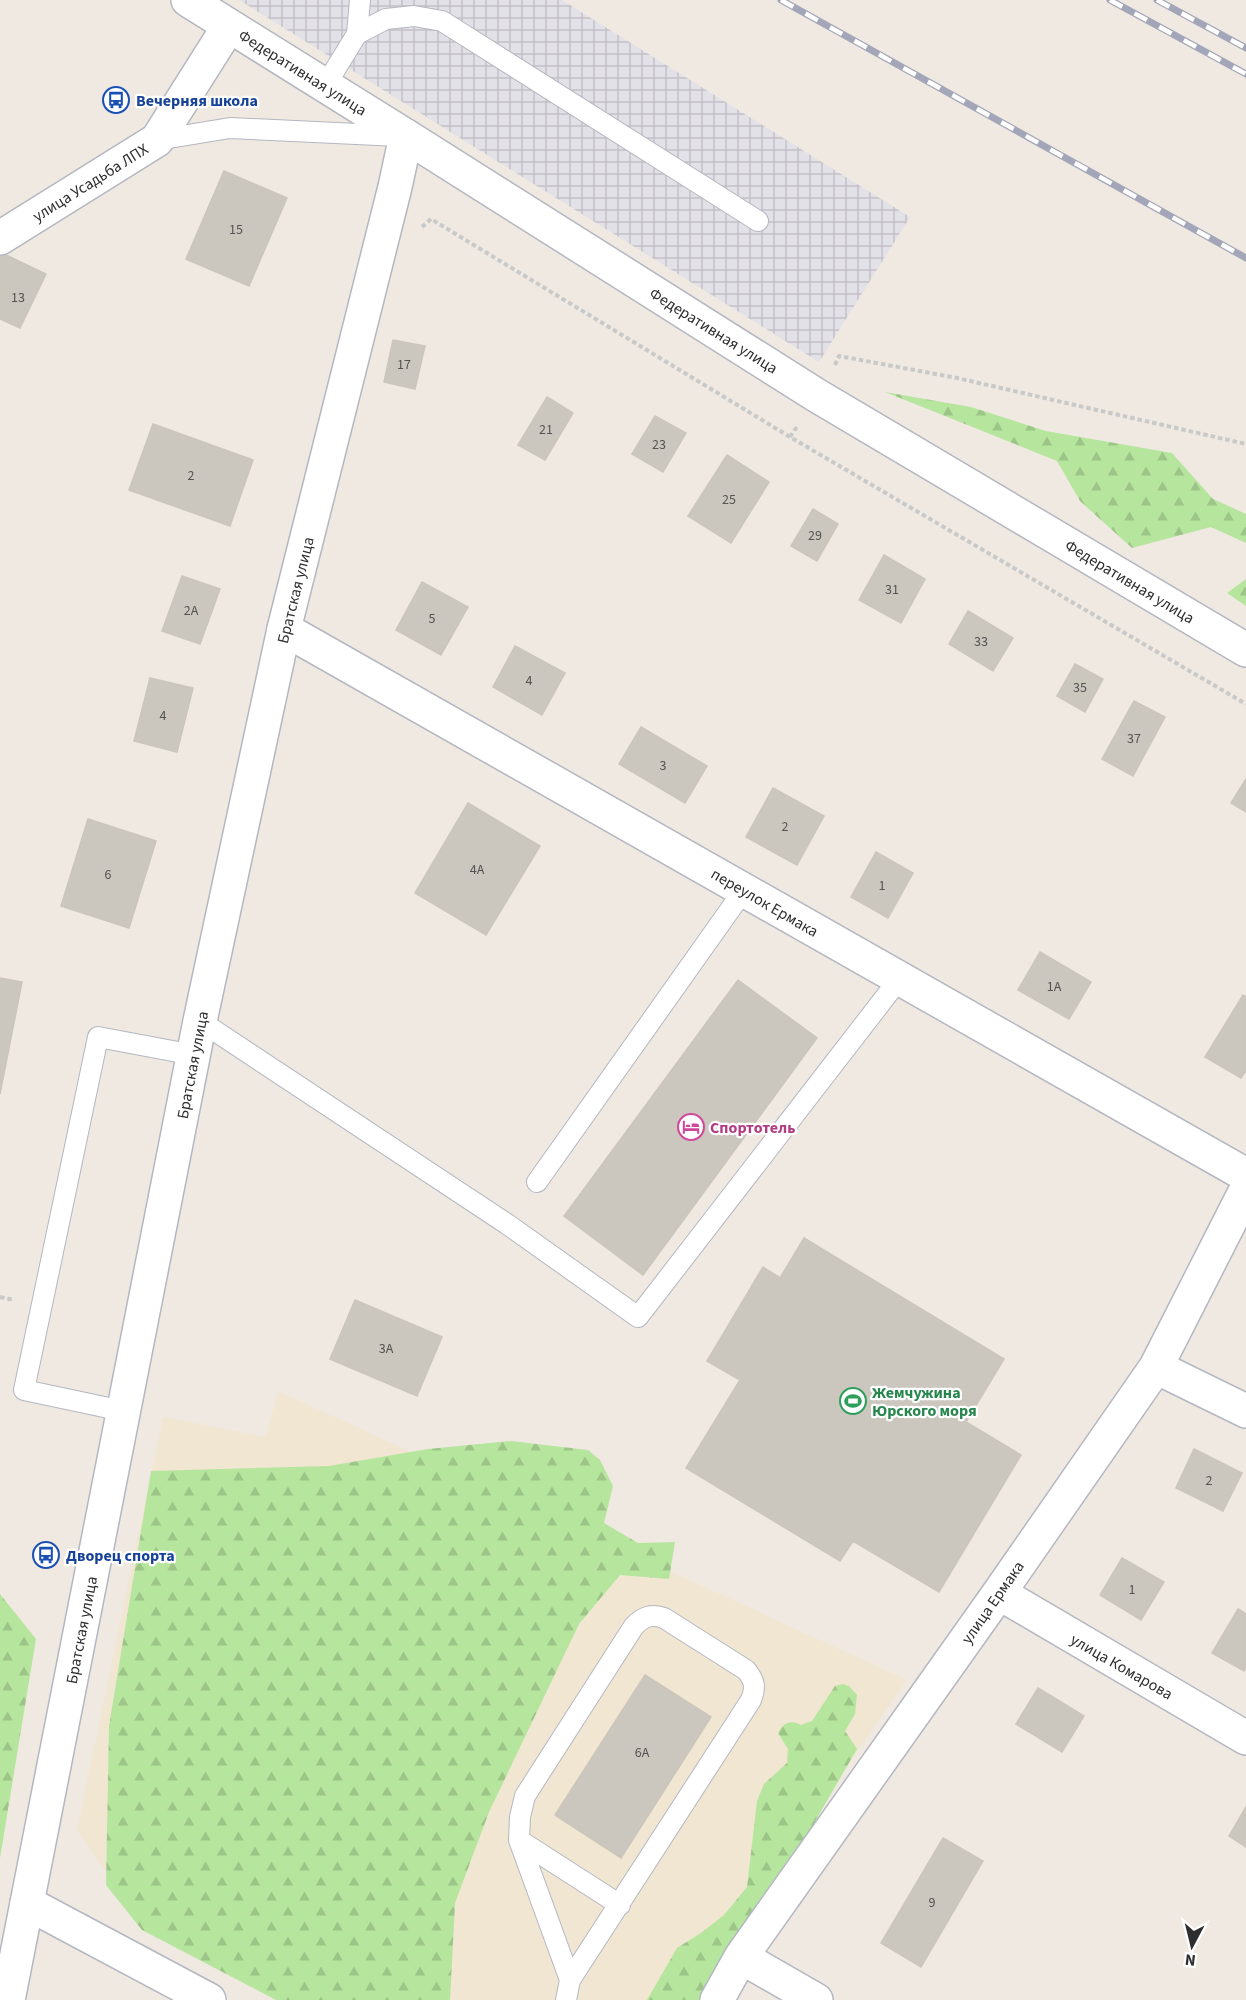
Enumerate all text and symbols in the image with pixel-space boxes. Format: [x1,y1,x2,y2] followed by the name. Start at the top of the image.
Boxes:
[234,24,371,121] street label: Федеративная улица
[101,85,131,115] bus stop icon: Вечерняя школа
[136,90,258,112] place label: Вечерняя школа
[28,138,153,227] street label: улица Усадьба ЛПХ
[229,220,243,240] house number: 15
[645,282,782,379] street label: Федеративная улица
[11,288,25,308] house number: 13
[397,355,411,375] house number: 17
[539,420,553,440] house number: 21
[652,435,666,455] house number: 23
[188,466,195,486] house number: 2
[722,490,736,510] house number: 25
[808,526,822,546] house number: 29
[272,534,320,646] street label: Братская улица
[1061,534,1198,629] street label: Федеративная улица
[885,580,899,600] house number: 31
[184,601,199,621] house number: 2А
[429,609,436,629] house number: 5
[974,632,988,652] house number: 33
[526,671,533,691] house number: 4
[1073,678,1087,698] house number: 35
[160,706,167,726] house number: 4
[1127,729,1141,749] house number: 37
[660,756,667,776] house number: 3
[782,817,789,837] house number: 2
[470,860,485,880] house number: 4А
[707,863,822,943] street label: переулок Ермака
[105,865,112,885] house number: 6
[879,876,886,896] house number: 1
[1047,977,1062,997] house number: 1А
[172,1009,214,1121] street label: Братская улица
[676,1112,706,1142] hotel icon: Спортотель
[710,1117,795,1139] place label: Спортотель
[379,1339,394,1359] house number: 3А
[872,1382,977,1422] place label: Жемчужина Юрского моря
[838,1386,868,1416] sports icon: Жемчужина Юрского моря
[1206,1471,1213,1491] house number: 2
[31,1540,61,1570] bus stop icon: Дворец спорта
[66,1545,175,1567] place label: Дворец спорта
[956,1557,1030,1648] street label: улица Ермака
[61,1574,103,1686] street label: Братская улица
[1129,1580,1136,1600] house number: 1
[1066,1629,1177,1705] street label: улица Комарова
[635,1743,650,1763] house number: 6А
[929,1893,936,1913] house number: 9
[1162,1916,1222,1976] north arrow
[1184,1948,1197,1971] text: N

